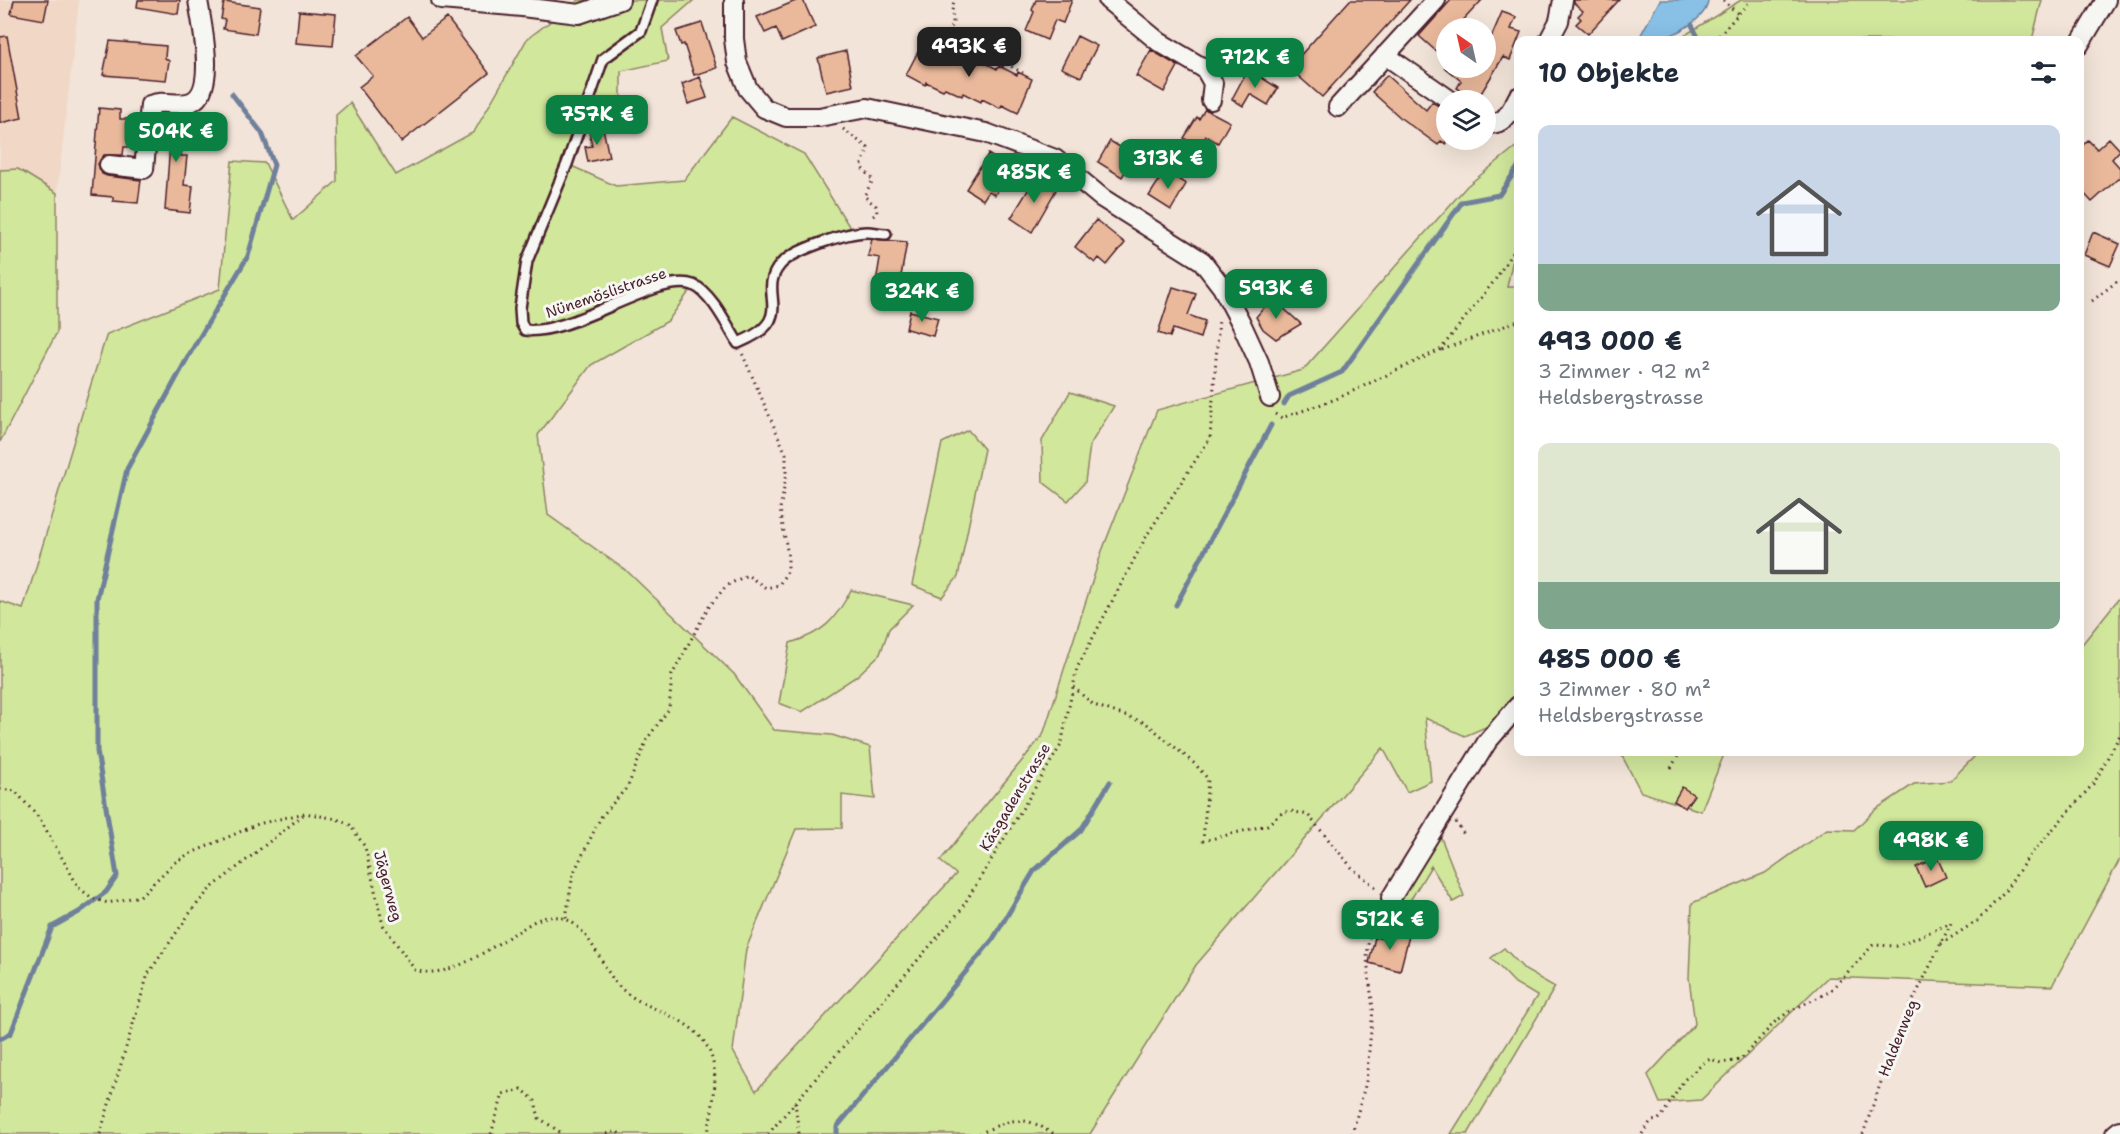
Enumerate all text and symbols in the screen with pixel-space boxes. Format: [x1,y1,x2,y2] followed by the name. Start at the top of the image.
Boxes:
[1436,18,1496,78] north arrow
[1436,18,1496,150] map controls
[920,27,1018,78] pin: 493K €
[931,33,1007,59] text: 493K €
[1206,38,1304,89] pin: 712K €
[1220,44,1290,70] text: 712K €
[1538,55,1679,90] text: 10 Objekte
[2027,56,2060,89] icon: filters
[1436,90,1496,150] button: layers
[548,95,646,146] pin: 757K €
[560,101,634,127] text: 757K €
[127,112,225,163] pin: 504K €
[139,118,213,144] text: 504K €
[1119,139,1217,190] pin: 313K €
[1133,145,1203,171] text: 313K €
[985,153,1083,204] pin: 485K €
[997,159,1071,185] text: 485K €
[1745,164,1853,272] icon: home
[543,263,669,323] street label: Nünemöslistrasse
[1227,269,1325,320] pin: 593K €
[873,272,971,323] pin: 324K €
[1239,275,1313,301] text: 593K €
[885,278,960,304] text: 324K €
[1538,323,1682,358] text: 493 000 €
[1538,358,1710,384] text: 3 Zimmer · 92 m²
[1538,384,1704,410] text: Heldsbergstrasse
[1745,482,1853,590] icon: home
[1538,641,1681,676] text: 485 000 €
[1538,676,1711,702] text: 3 Zimmer · 80 m²
[1538,702,1704,728] text: Heldsbergstrasse
[975,739,1055,855] street label: Käsgadenstrasse
[1882,821,1980,872] pin: 498K €
[1893,827,1969,853] text: 498K €
[369,848,407,924] street label: Jägerweg
[1341,900,1439,951] pin: 512K €
[1356,906,1424,932] text: 512K €
[1873,996,1923,1080] street label: Haldenweg

